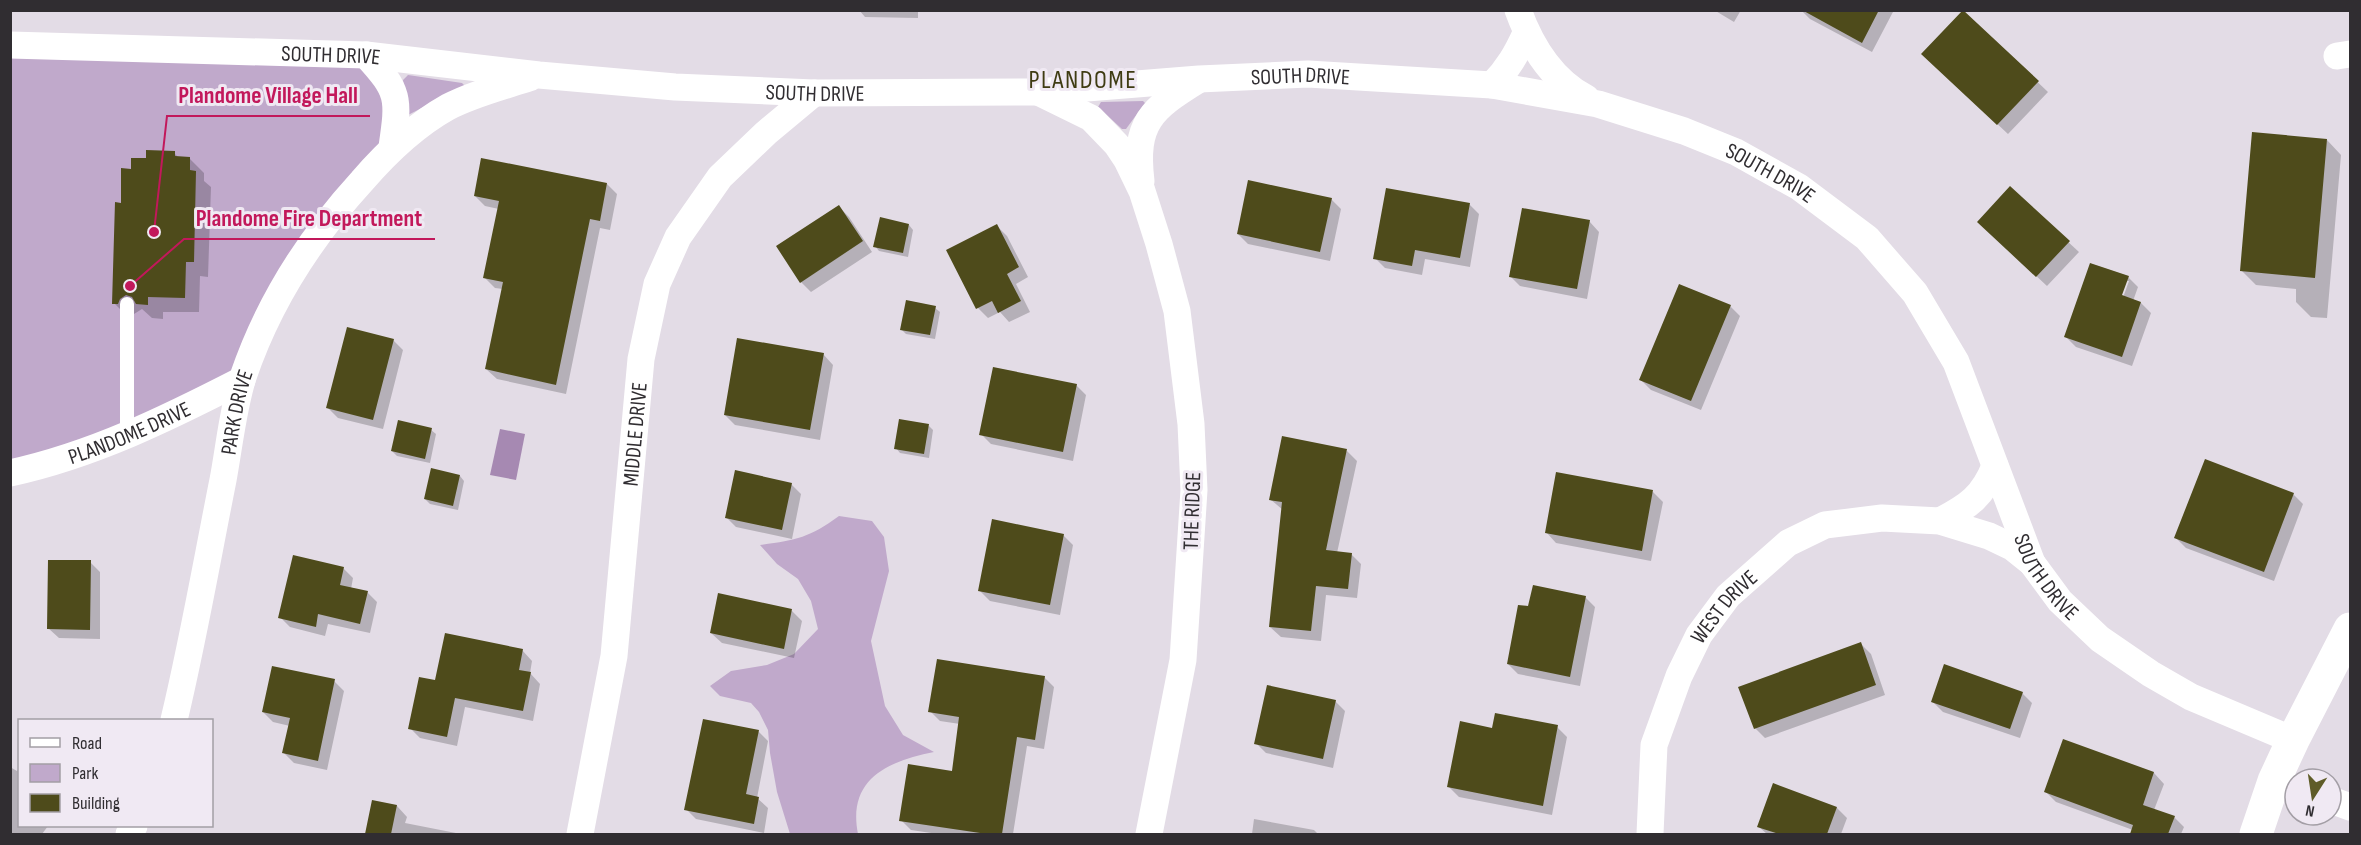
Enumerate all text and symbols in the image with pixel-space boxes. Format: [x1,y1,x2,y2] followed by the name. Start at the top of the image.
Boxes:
[281,41,382,72] street label: SOUTH DRIVE
[1250,62,1351,92] street label: SOUTH DRIVE
[1028,65,1138,96] district label: PLANDOME
[167,74,370,116] callout: Plandome Village Hall
[765,79,865,108] street label: SOUTH DRIVE
[178,81,358,110] text: Plandome Village Hall
[1722,137,1820,210] street label: SOUTH DRIVE
[184,197,435,239] callout: Plandome Fire Department
[196,204,422,233] text: Plandome Fire Department
[215,366,260,457] street label: PARK DRIVE
[617,381,654,487] street label: MIDDLE DRIVE
[65,396,195,471] street label: PLANDOME DRIVE
[1178,472,1207,551] street label: THE RIDGE
[2007,530,2084,627] street label: SOUTH DRIVE
[1685,564,1763,649] street label: WEST DRIVE
[18,719,213,827] legend
[72,733,102,754] text: Road
[72,763,98,784] text: Park
[2283,767,2343,827] north arrow
[72,793,120,814] text: Building
[2304,800,2316,820] text: N

